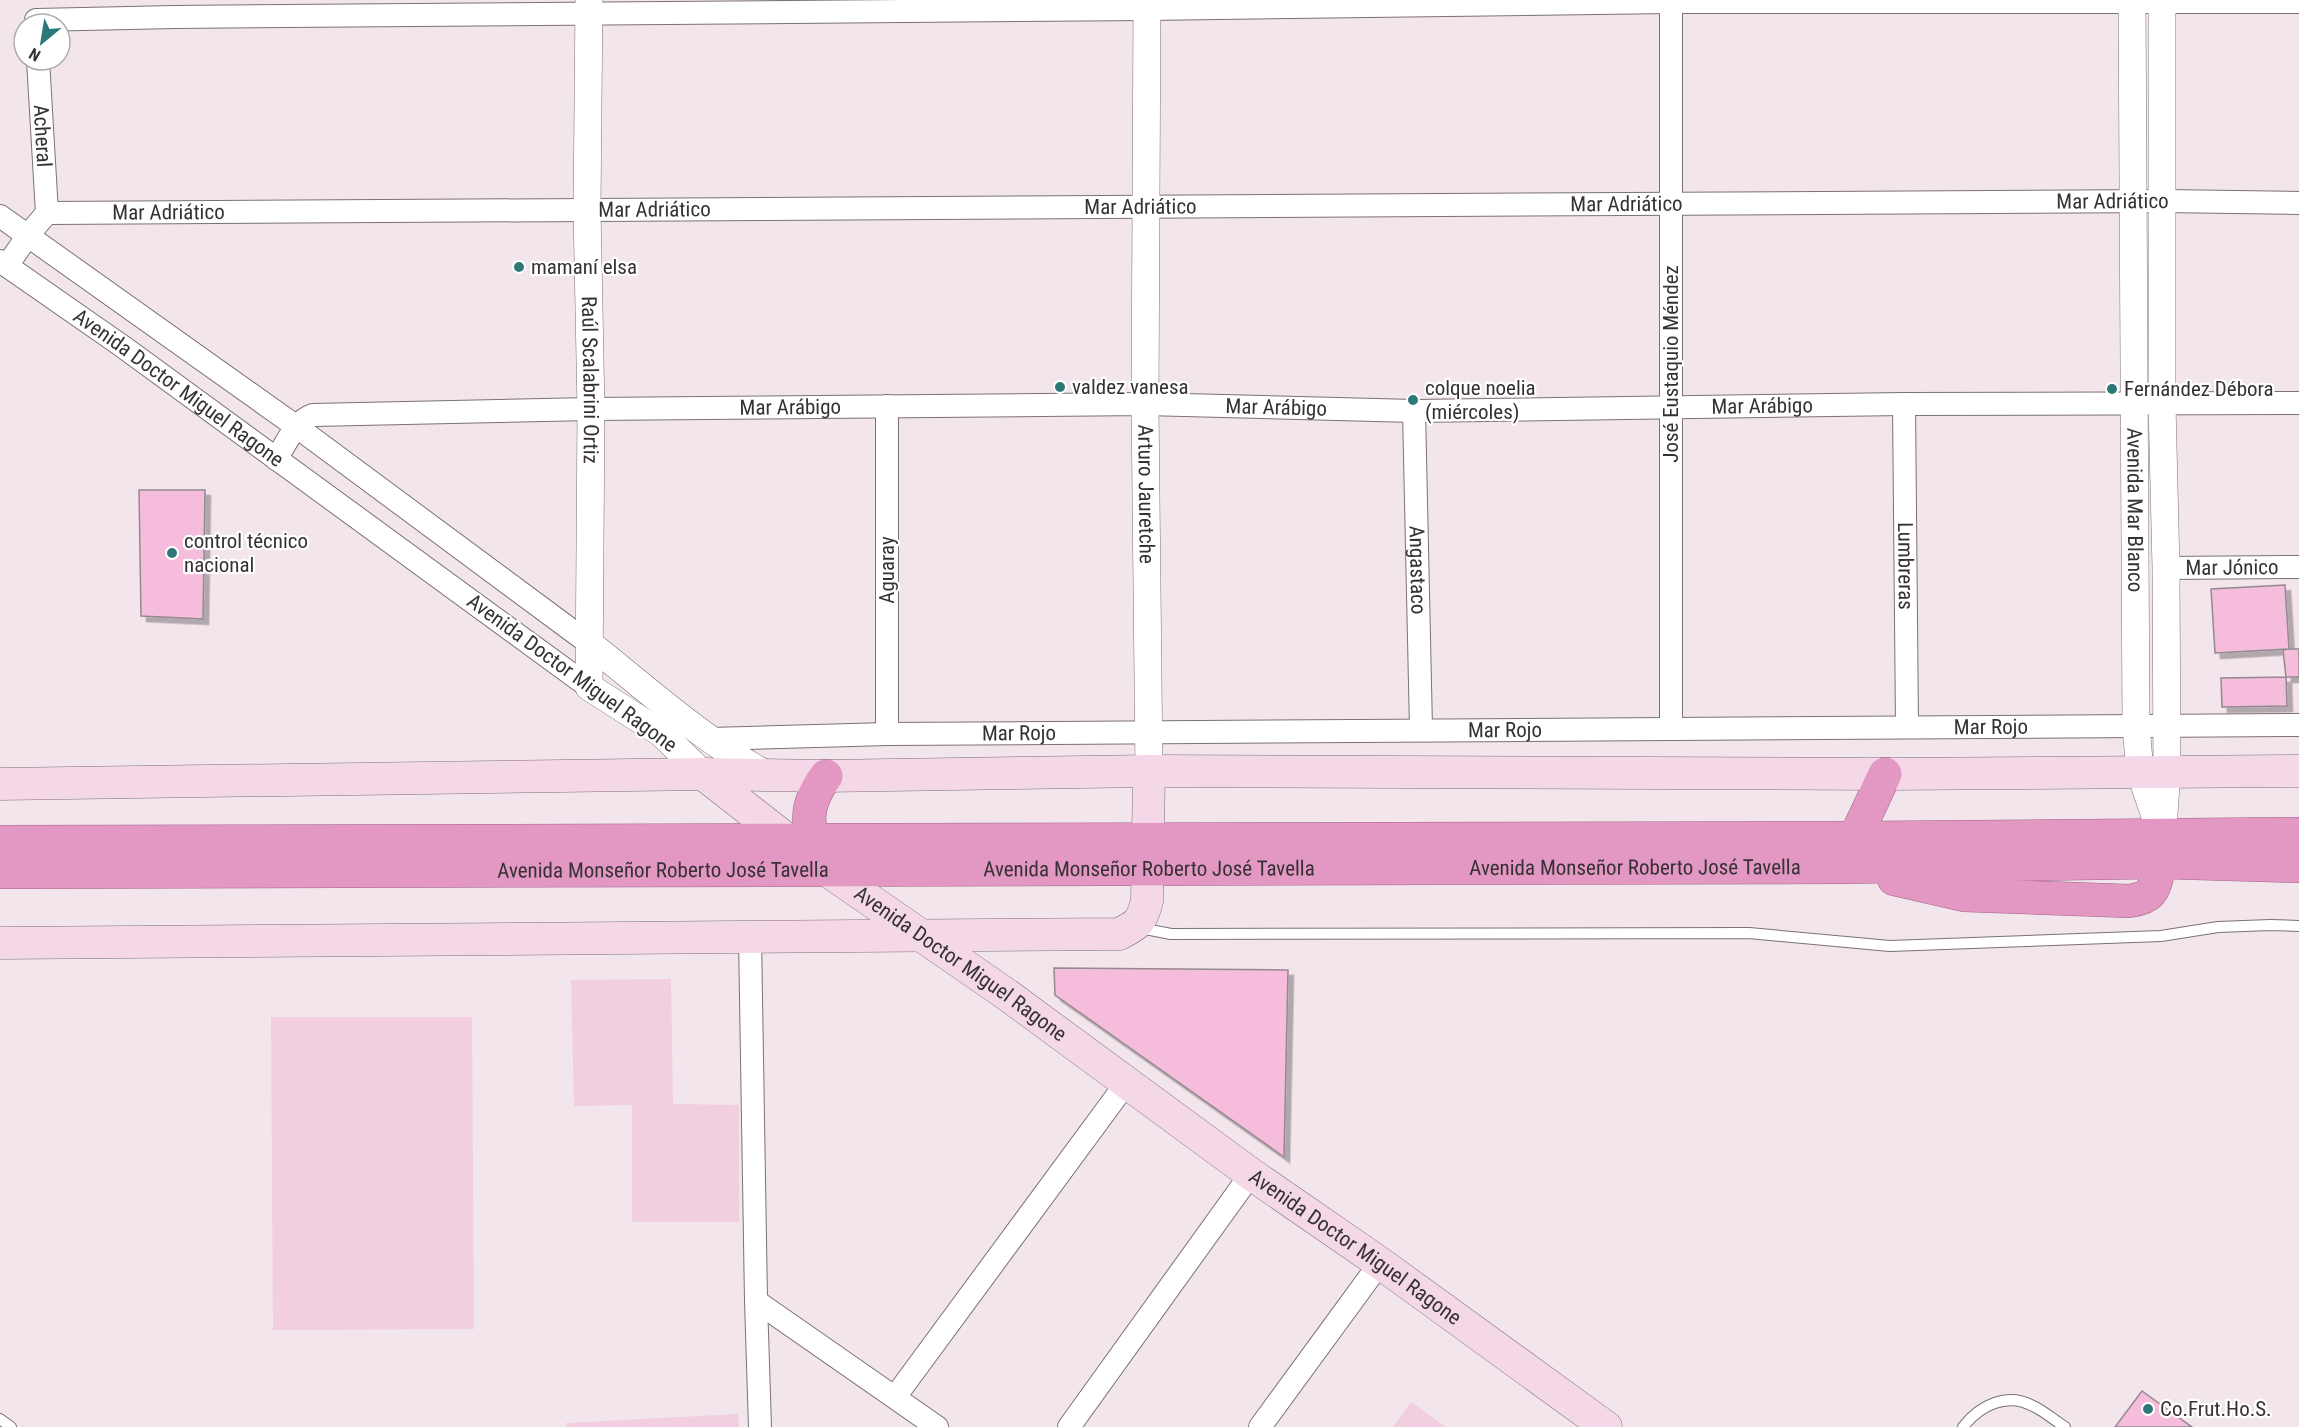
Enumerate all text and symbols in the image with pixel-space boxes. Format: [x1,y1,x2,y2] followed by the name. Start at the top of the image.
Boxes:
[12,12,72,72] north arrow
[26,44,44,65] text: N
[29,104,56,168] street label: Acheral
[2056,189,2169,214] street label: Mar Adriático
[1570,192,1683,216] street label: Mar Adriático
[1084,194,1197,219] street label: Mar Adriático
[598,197,711,222] street label: Mar Adriático
[112,200,225,225] street label: Mar Adriático
[531,255,637,279] place label: mamaní elsa
[512,260,526,274] marker: mamaní elsa
[1659,265,1683,463] street label: José Eustaquio Méndez
[577,296,603,464] street label: Raúl Scalabrini Ortiz
[69,304,288,472] street label: Avenida Doctor Miguel Ragone
[1072,375,1189,399] place label: valdez vanesa
[1425,376,1536,424] place label: colque noelia (miércoles)
[2124,377,2274,401] place label: Fernández Débora
[1053,380,1067,394] marker: valdez vanesa
[2105,382,2119,396] marker: Fernández Débora
[1406,393,1420,407] marker: colque noelia (miércoles)
[1711,393,1813,419] street label: Mar Arábigo
[1225,394,1327,421] street label: Mar Arábigo
[739,395,841,420] street label: Mar Arábigo
[1133,424,1159,564] street label: Arturo Jauretche
[2122,428,2147,592] street label: Avenida Mar Blanco
[1893,522,1918,610] street label: Lumbreras
[1405,525,1430,615] street label: Angastaco
[184,529,308,577] place label: control técnico nacional
[875,536,899,604] street label: Aguaray
[165,546,179,560] marker: control técnico nacional
[2185,555,2279,580] street label: Mar Jónico
[462,589,682,757] street label: Avenida Doctor Miguel Ragone
[1954,715,2028,739] street label: Mar Rojo
[1468,718,1542,742] street label: Mar Rojo
[982,721,1056,745] street label: Mar Rojo
[1469,855,1801,880] street label: Avenida Monseñor Roberto José Tavella
[983,856,1315,881] street label: Avenida Monseñor Roberto José Tavella
[497,858,829,883] street label: Avenida Monseñor Roberto José Tavella
[850,881,1071,1046] street label: Avenida Doctor Miguel Ragone
[1245,1164,1466,1330] street label: Avenida Doctor Miguel Ragone
[2160,1397,2272,1421] place label: Co.Frut.Ho.S.
[2141,1402,2155,1416] marker: Co.Frut.Ho.S.

